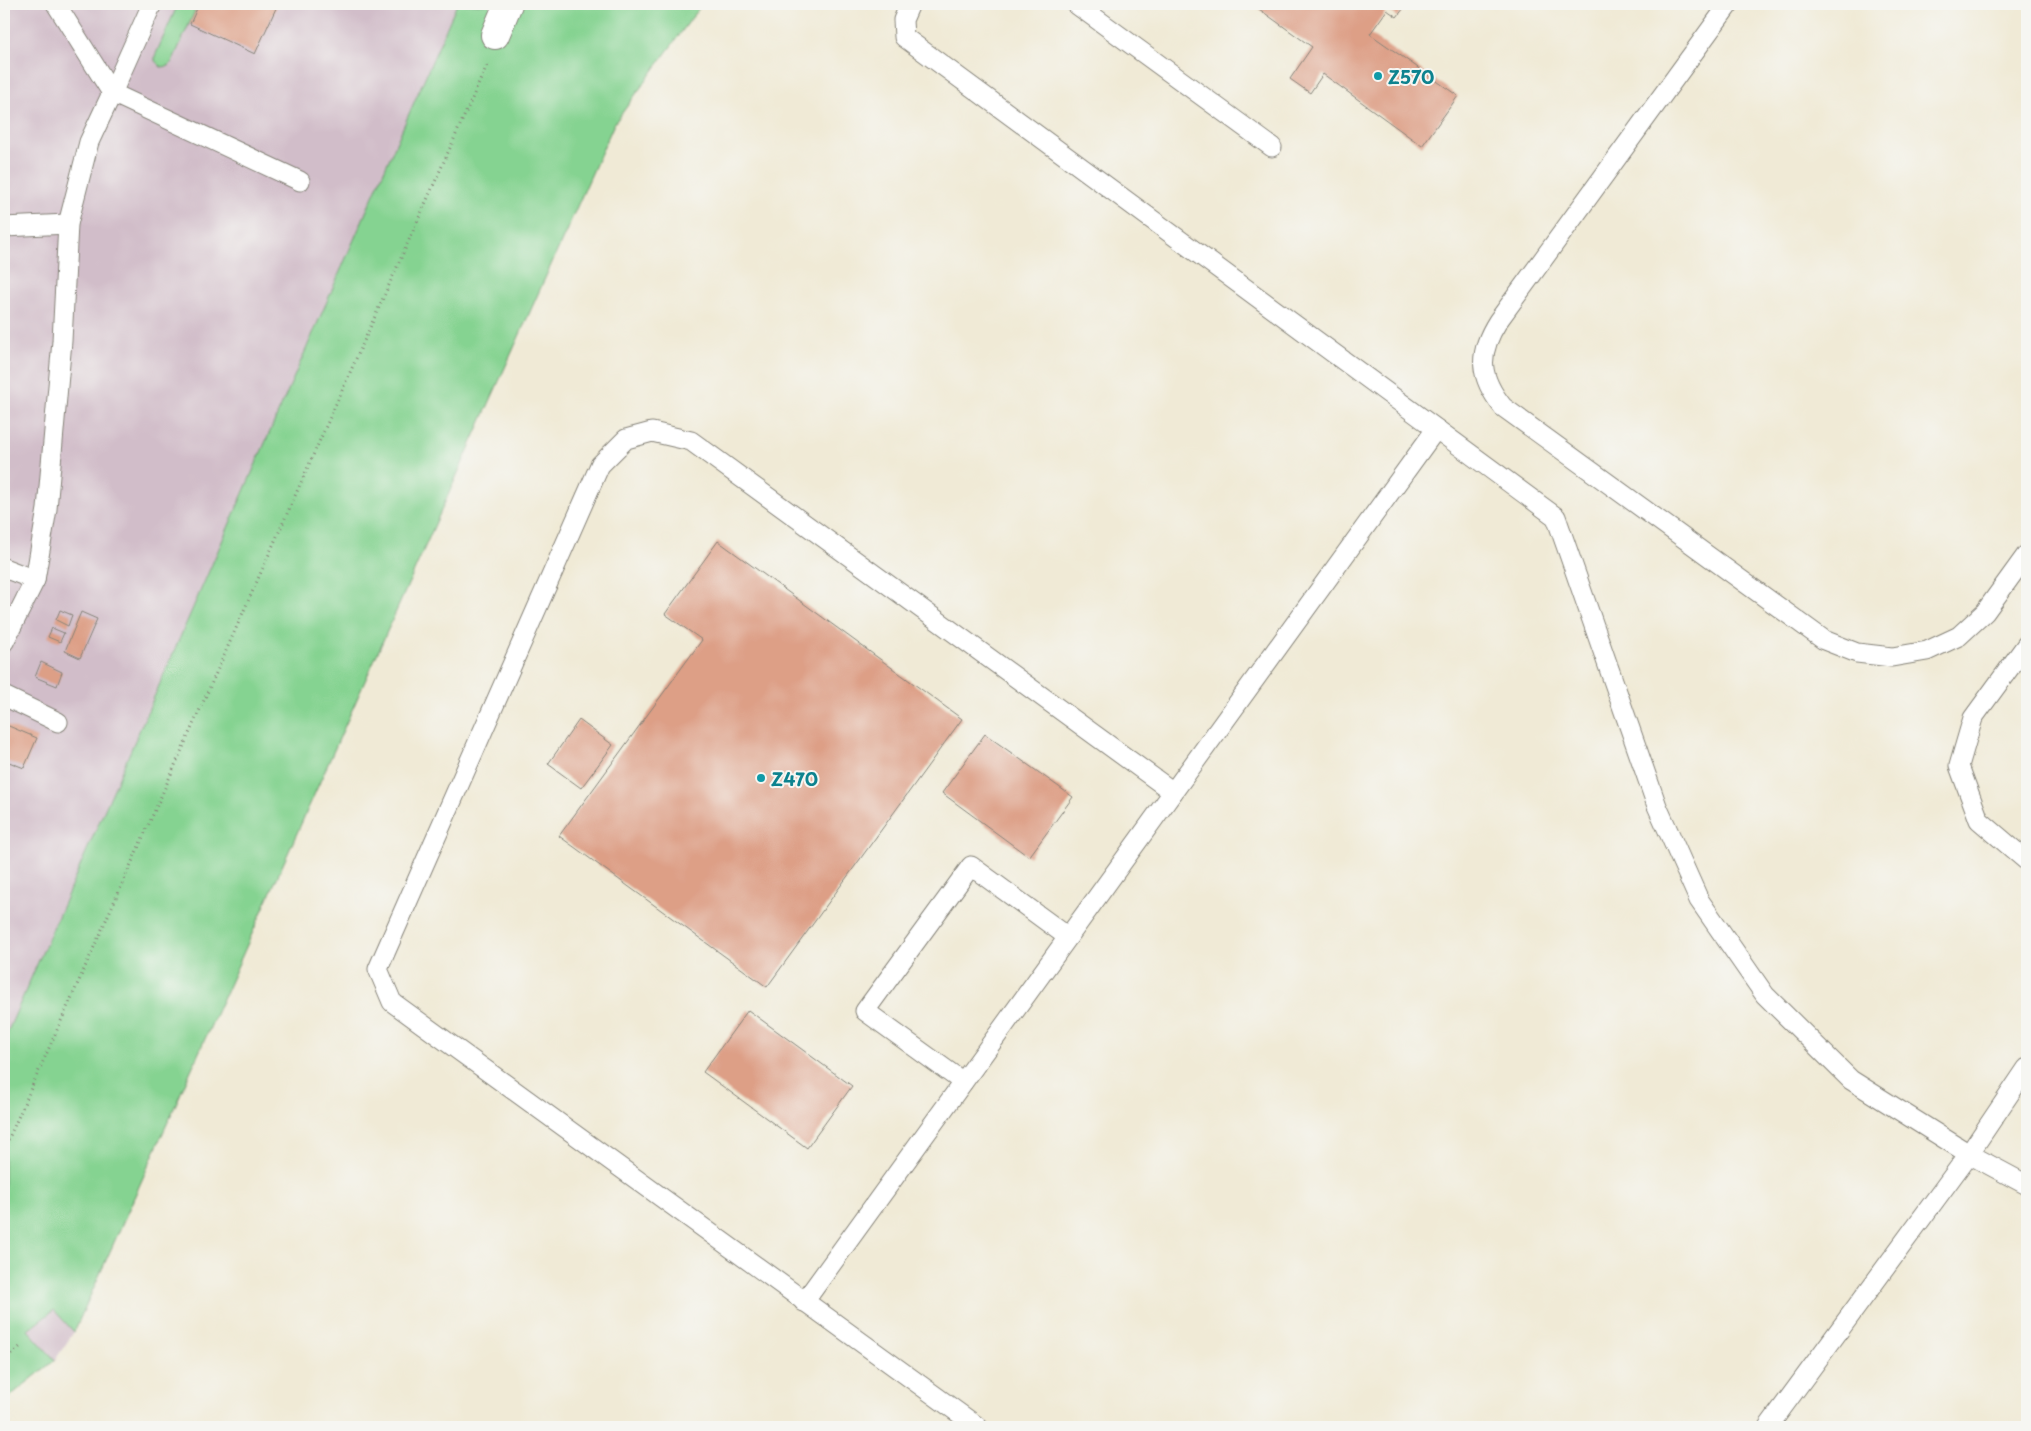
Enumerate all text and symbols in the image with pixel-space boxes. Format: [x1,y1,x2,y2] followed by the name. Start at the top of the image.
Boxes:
[1388,63,1434,90] place label: Z570
[1372,70,1384,82] marker: Z570
[771,765,818,792] place label: Z470
[755,772,767,784] marker: Z470

